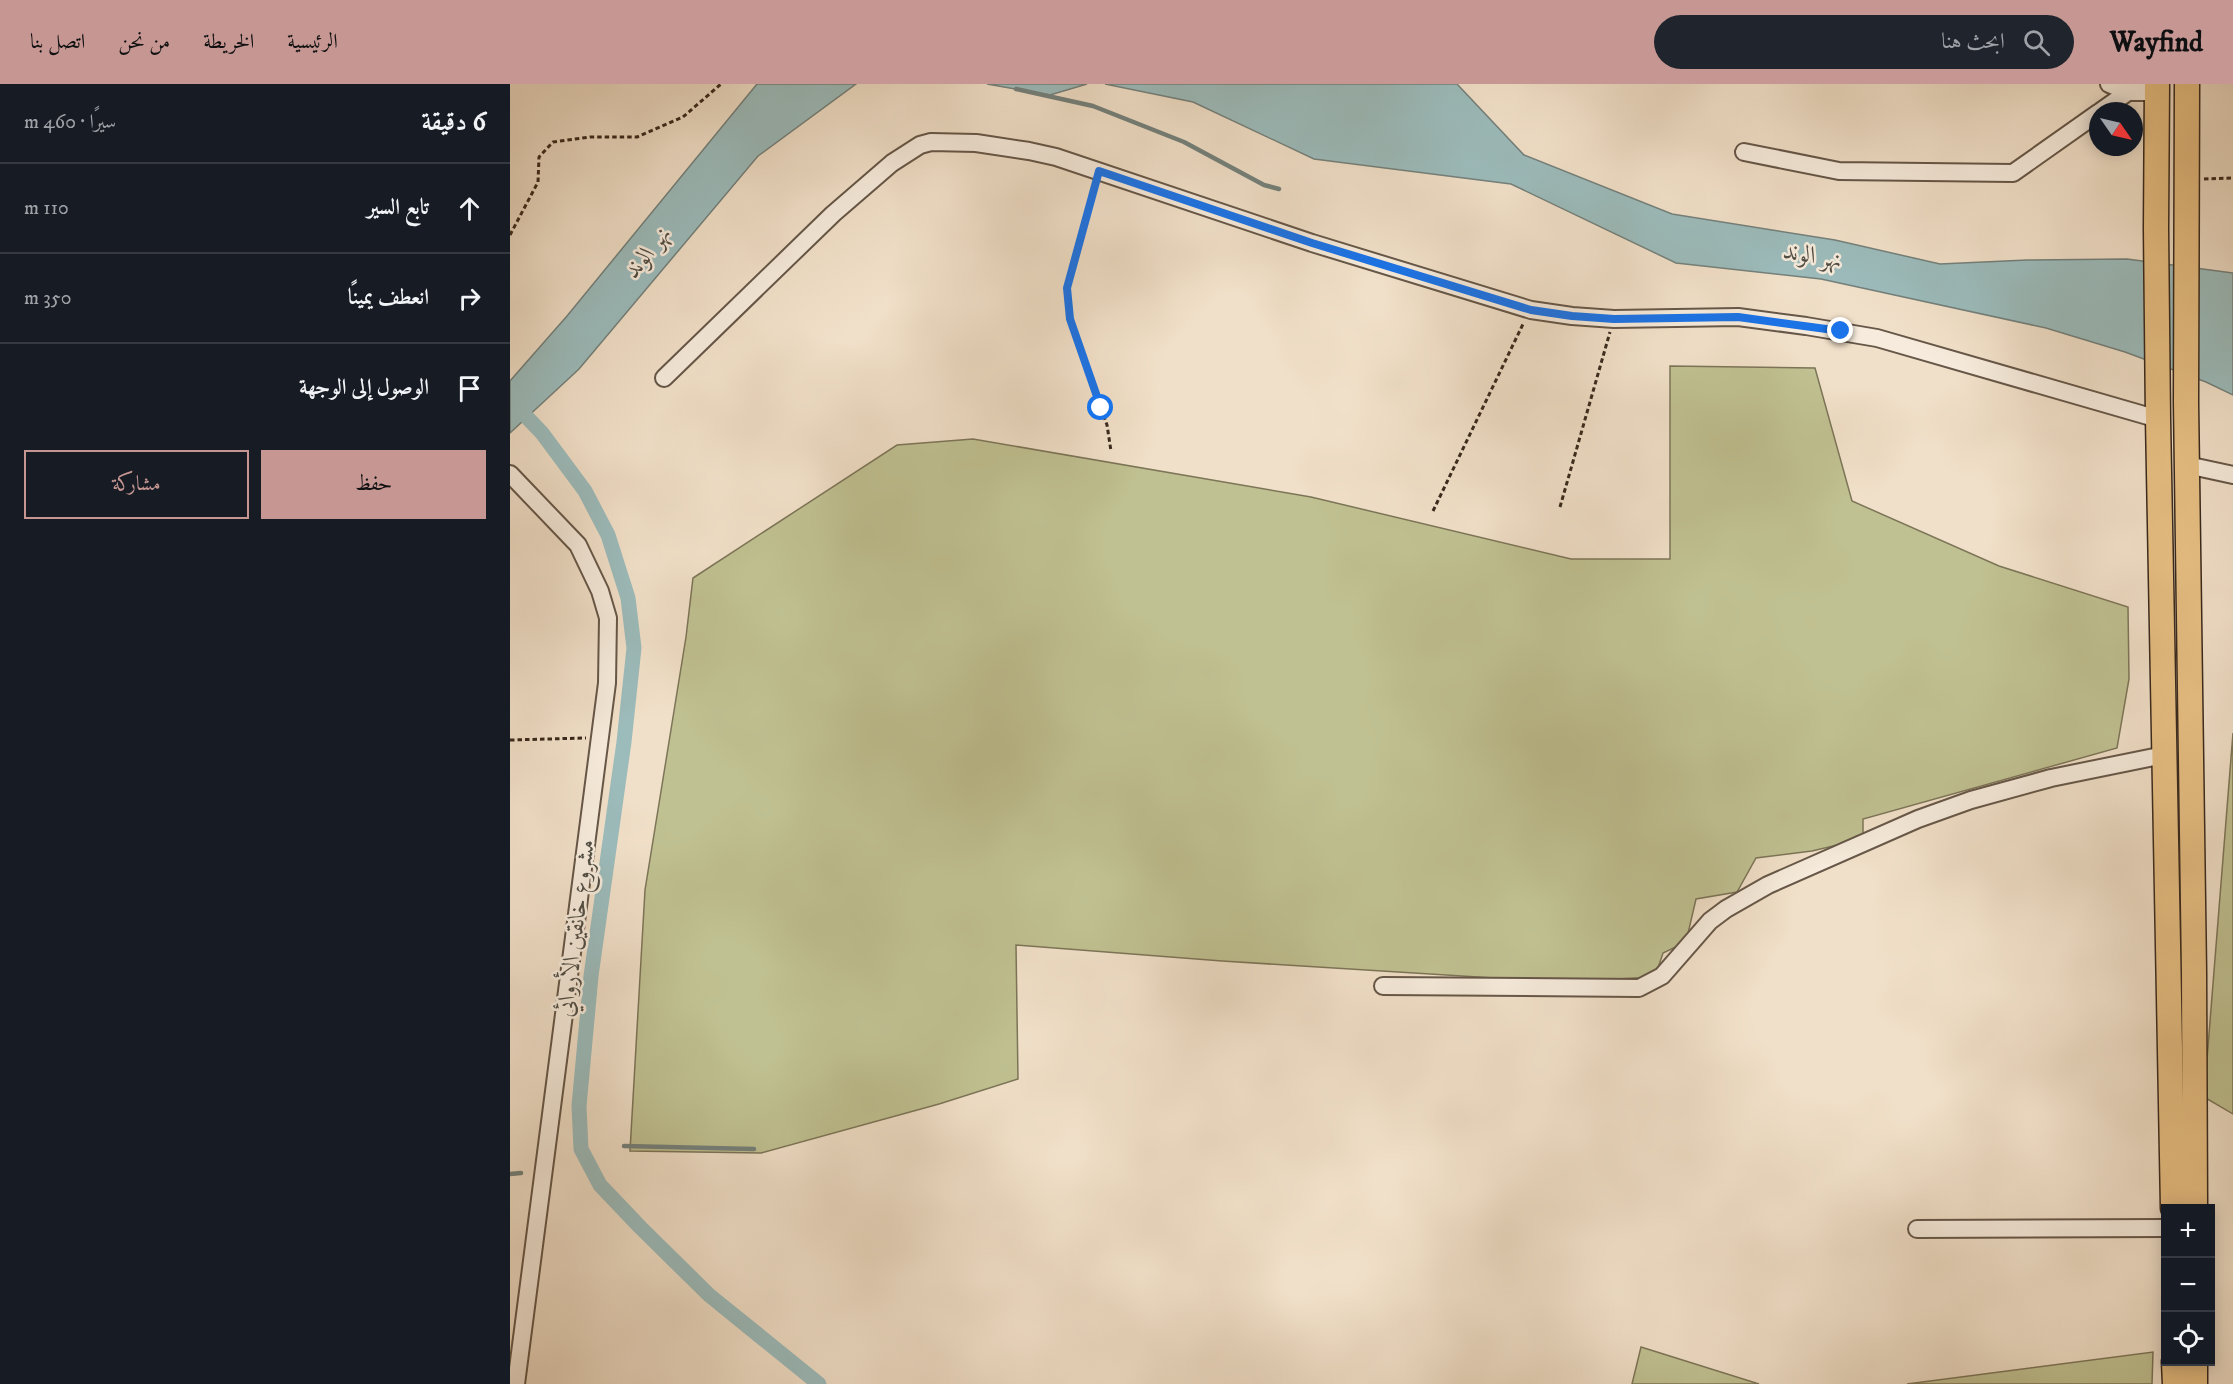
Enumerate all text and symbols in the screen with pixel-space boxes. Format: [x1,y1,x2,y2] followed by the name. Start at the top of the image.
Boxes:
[1654,15,2074,69] search box
[2110,25,2203,60] text: Wayfind
[2020,26,2053,59] icon: search
[1941,28,2005,55] text: ابحث هنا
[30,29,85,55] text: اتصل بنا
[118,29,170,55] text: من نحن
[203,29,254,55] text: الخريطة
[287,29,338,55] text: الرئيسية
[2089,102,2143,156] north arrow
[421,106,486,139] text: 6 دقيقة
[24,110,116,135] text: سيرًا · 460 m
[453,192,486,225] icon: ahead
[367,194,429,221] text: تابع السير
[24,196,69,221] text: 110 m
[618,219,678,285] water label: نهر الوند
[1781,236,1845,276] water label: نهر الوند
[453,282,486,315] icon: right
[348,284,429,311] text: انعطف يمينًا
[24,286,72,311] text: 350 m
[1827,317,1853,343] route end
[453,372,486,405] icon: arrive
[299,374,429,401] text: الوصول إلى الوجهة
[1087,394,1113,420] route start
[24,450,249,519] button: مشاركة
[261,450,486,519] button: حفظ
[548,837,606,1019] water label: مشروع خانقين الأروائي
[2161,1204,2215,1366] map controls
[2161,1204,2215,1258] button: +
[2161,1258,2215,1312] button: −
[2161,1312,2215,1366] button: locate

